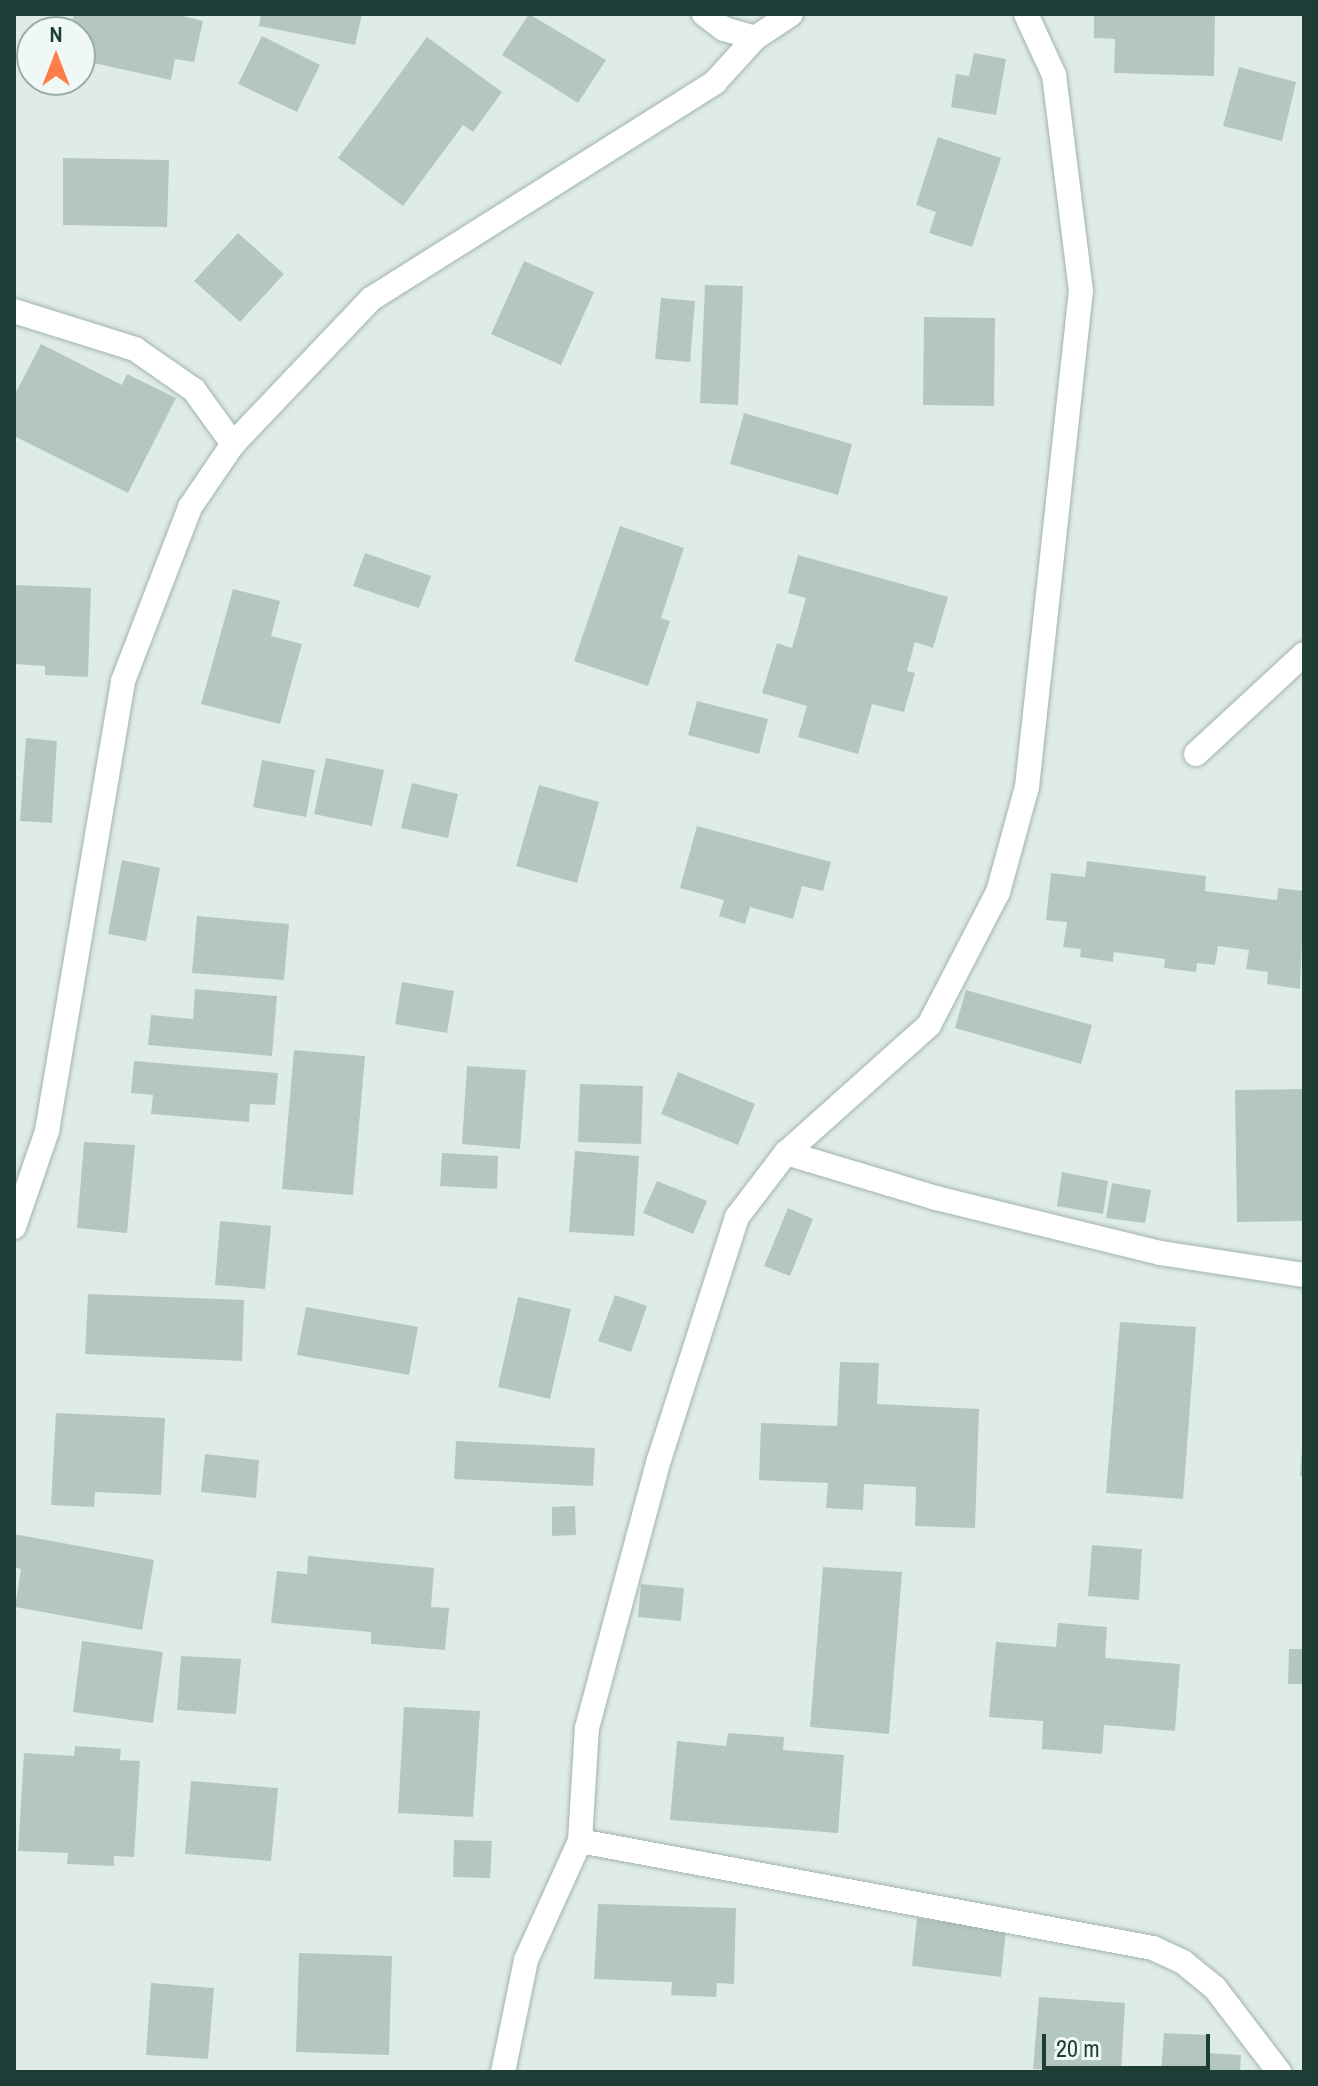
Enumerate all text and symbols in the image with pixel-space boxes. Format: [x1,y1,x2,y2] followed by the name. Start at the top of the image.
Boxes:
[16,16,96,96] north arrow
[49,19,63,49] text: N
[1046,2018,1214,2068] scale bar
[1056,2032,1100,2064] text: 20 m

